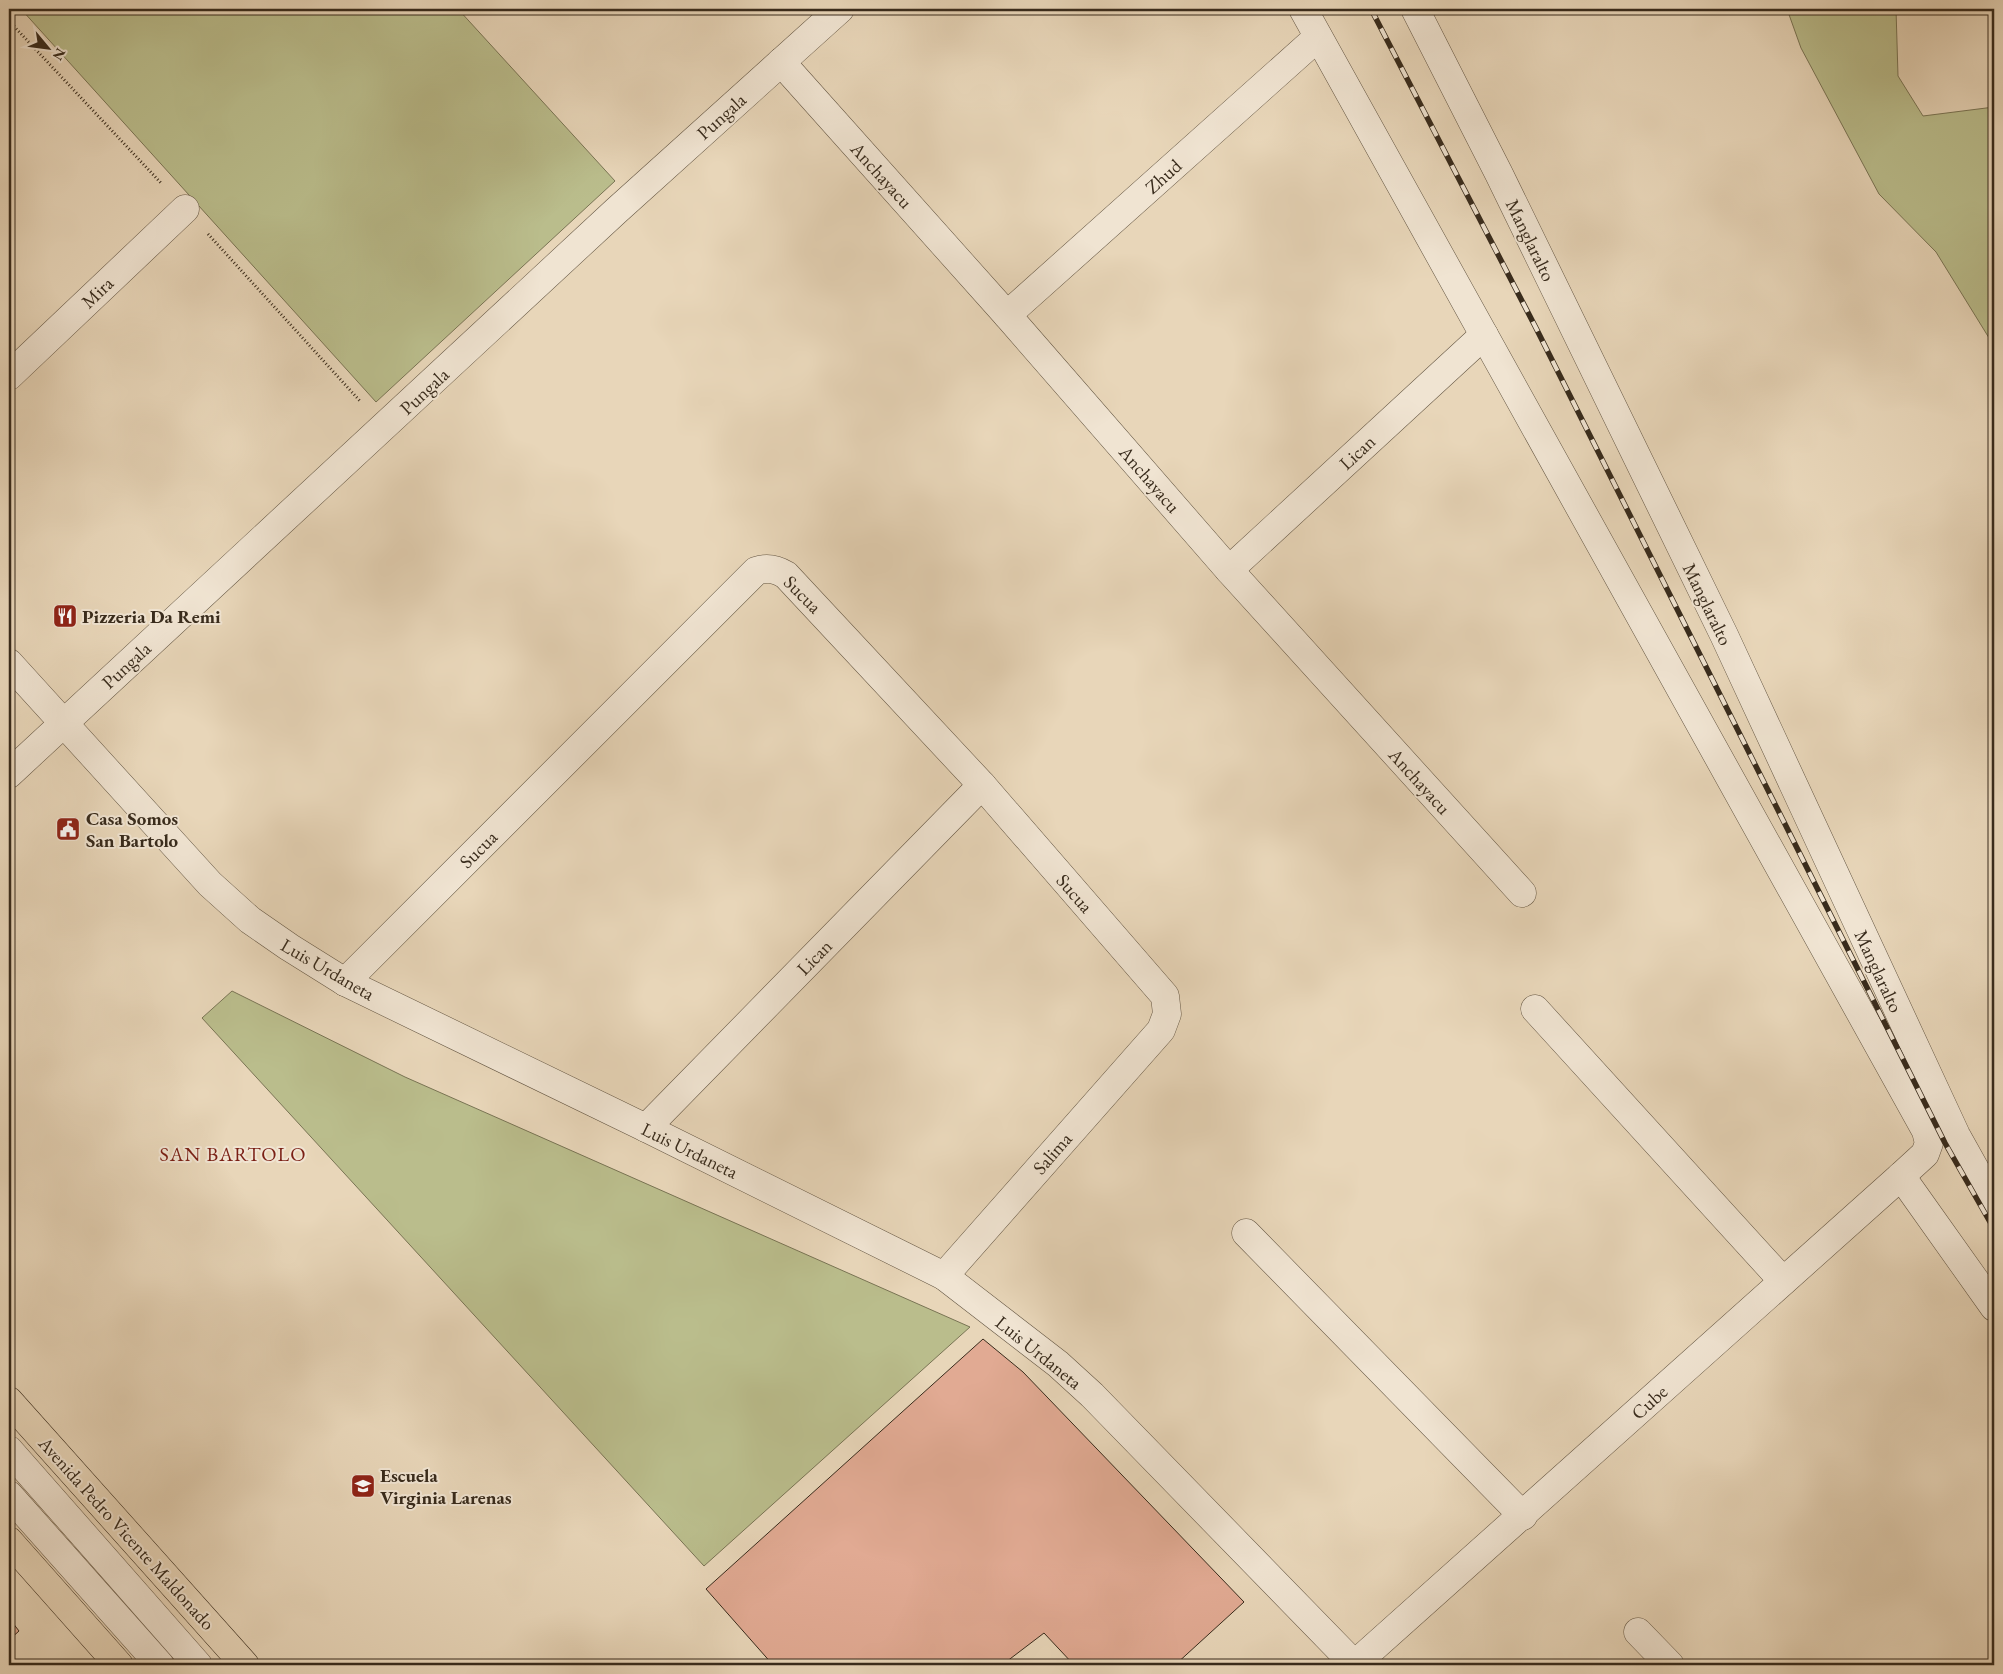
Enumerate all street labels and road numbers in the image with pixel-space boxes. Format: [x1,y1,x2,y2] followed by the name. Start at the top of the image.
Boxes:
[691,87,752,145] street label: Pungala
[844,136,918,214] street label: Anchayacu
[1140,153,1187,199] street label: Zhud
[1500,195,1561,286] street label: Manglaralto
[76,271,119,314] street label: Mira
[394,362,455,420] street label: Pungala
[1334,429,1381,475] street label: Lican
[1113,440,1186,518] street label: Anchayacu
[1677,559,1738,650] street label: Manglaralto
[778,570,827,619] street label: Sucua
[96,636,157,694] street label: Pungala
[1382,742,1456,820] street label: Anchayacu
[454,825,503,874] street label: Sucua
[1051,868,1099,919] street label: Sucua
[1848,926,1909,1017] street label: Manglaralto
[276,933,380,1007] street label: Luis Urdaneta
[791,934,838,981] street label: Lican
[637,1116,742,1185] street label: Luis Urdaneta
[1027,1127,1078,1180] street label: Salima
[990,1310,1087,1395] street label: Luis Urdaneta
[1626,1379,1673,1425] street label: Cube
[32,1431,220,1635] street label: Avenida Pedro Vicente Maldonado

